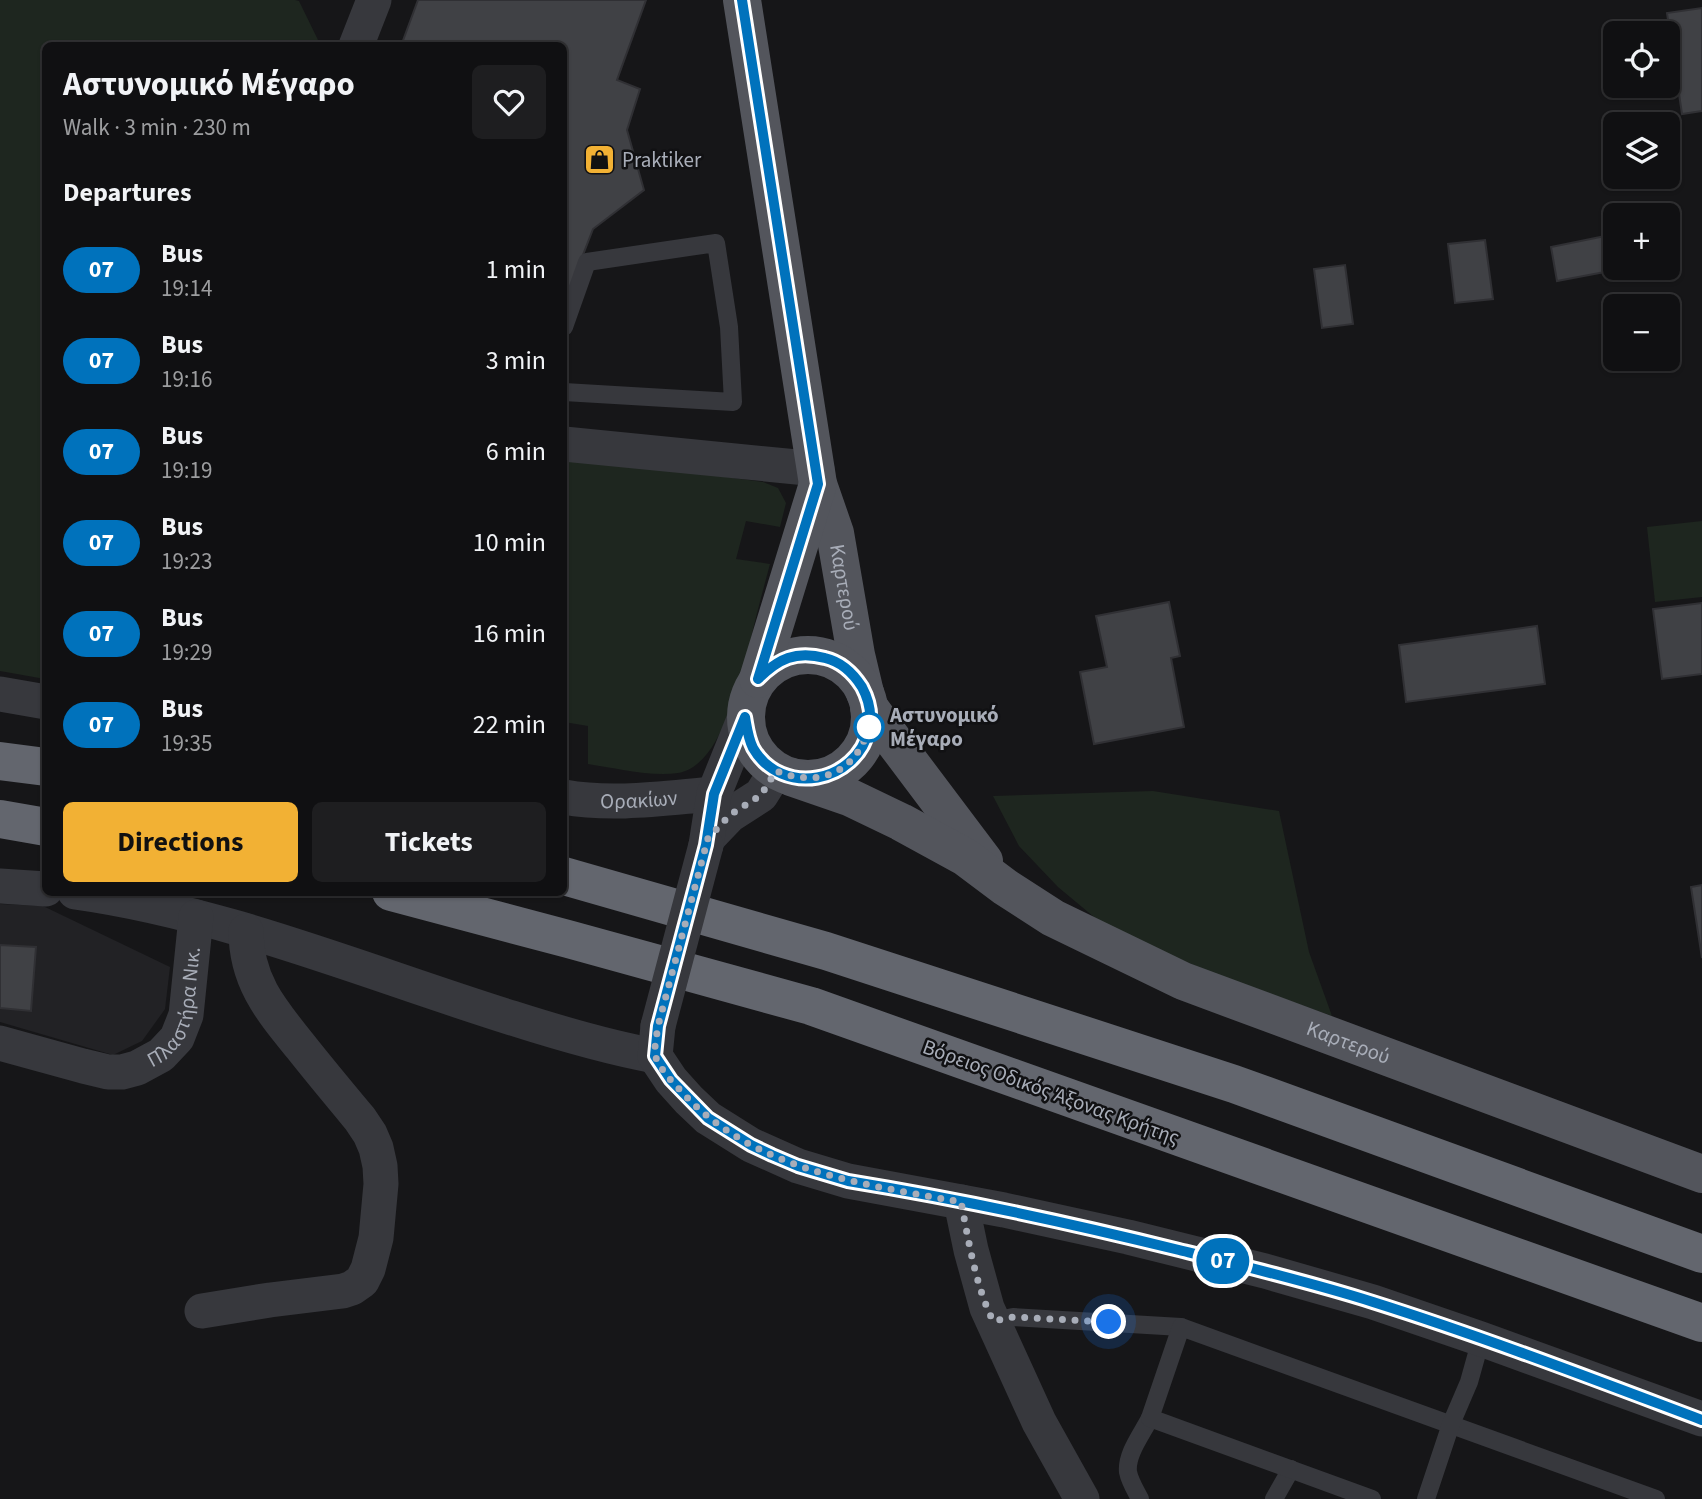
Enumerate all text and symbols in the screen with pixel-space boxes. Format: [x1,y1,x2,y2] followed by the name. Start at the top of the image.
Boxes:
[1603,21,1680,371] map controls
[1603,21,1680,98] button: locate
[63,61,355,108] text: Αστυνομικό Μέγαρο
[472,65,546,139] button: heart
[63,111,251,144] text: Walk · 3 min · 230 m
[1603,112,1680,189] button: layers
[582,143,616,177] shop icon: Praktiker
[622,145,702,175] place label: Praktiker
[63,174,191,211] text: Departures
[1603,203,1680,280] button: +
[161,235,203,272] text: Bus
[486,251,546,288] text: 1 min
[89,252,114,287] text: 07
[161,272,212,305] text: 19:14
[1603,294,1680,371] button: −
[161,326,203,363] text: Bus
[486,342,546,379] text: 3 min
[89,343,114,378] text: 07
[161,363,212,396] text: 19:16
[161,417,203,454] text: Bus
[486,433,546,470] text: 6 min
[89,434,114,469] text: 07
[161,454,212,487] text: 19:19
[161,508,203,545] text: Bus
[473,524,546,561] text: 10 min
[89,525,114,560] text: 07
[822,542,867,633] street label: Καρτερού
[161,545,212,578] text: 19:23
[161,599,203,636] text: Bus
[473,615,546,652] text: 16 min
[89,616,114,651] text: 07
[161,636,212,669] text: 19:29
[161,690,203,727] text: Bus
[889,700,999,754] place label: Αστυνομικό Μέγαρο
[473,706,546,743] text: 22 min
[89,707,114,742] text: 07
[854,712,884,742] marker: Αστυνομικό Μέγαρο
[161,727,212,760] text: 19:35
[600,782,679,816] street label: Ορακίων
[63,802,298,882] button: Directions
[312,802,546,882] button: Tickets
[142,945,208,1075] street label: Πλαστήρα Νικ.
[1302,1013,1394,1072] street label: Καρτερού
[918,1032,1184,1152] street label: Βόρειος Οδικός Άξονας Κρήτης
[1192,1238,1254,1284] line badge: 07
[1210,1243,1236,1278] text: 07
[1091,1304,1126,1339] your location

